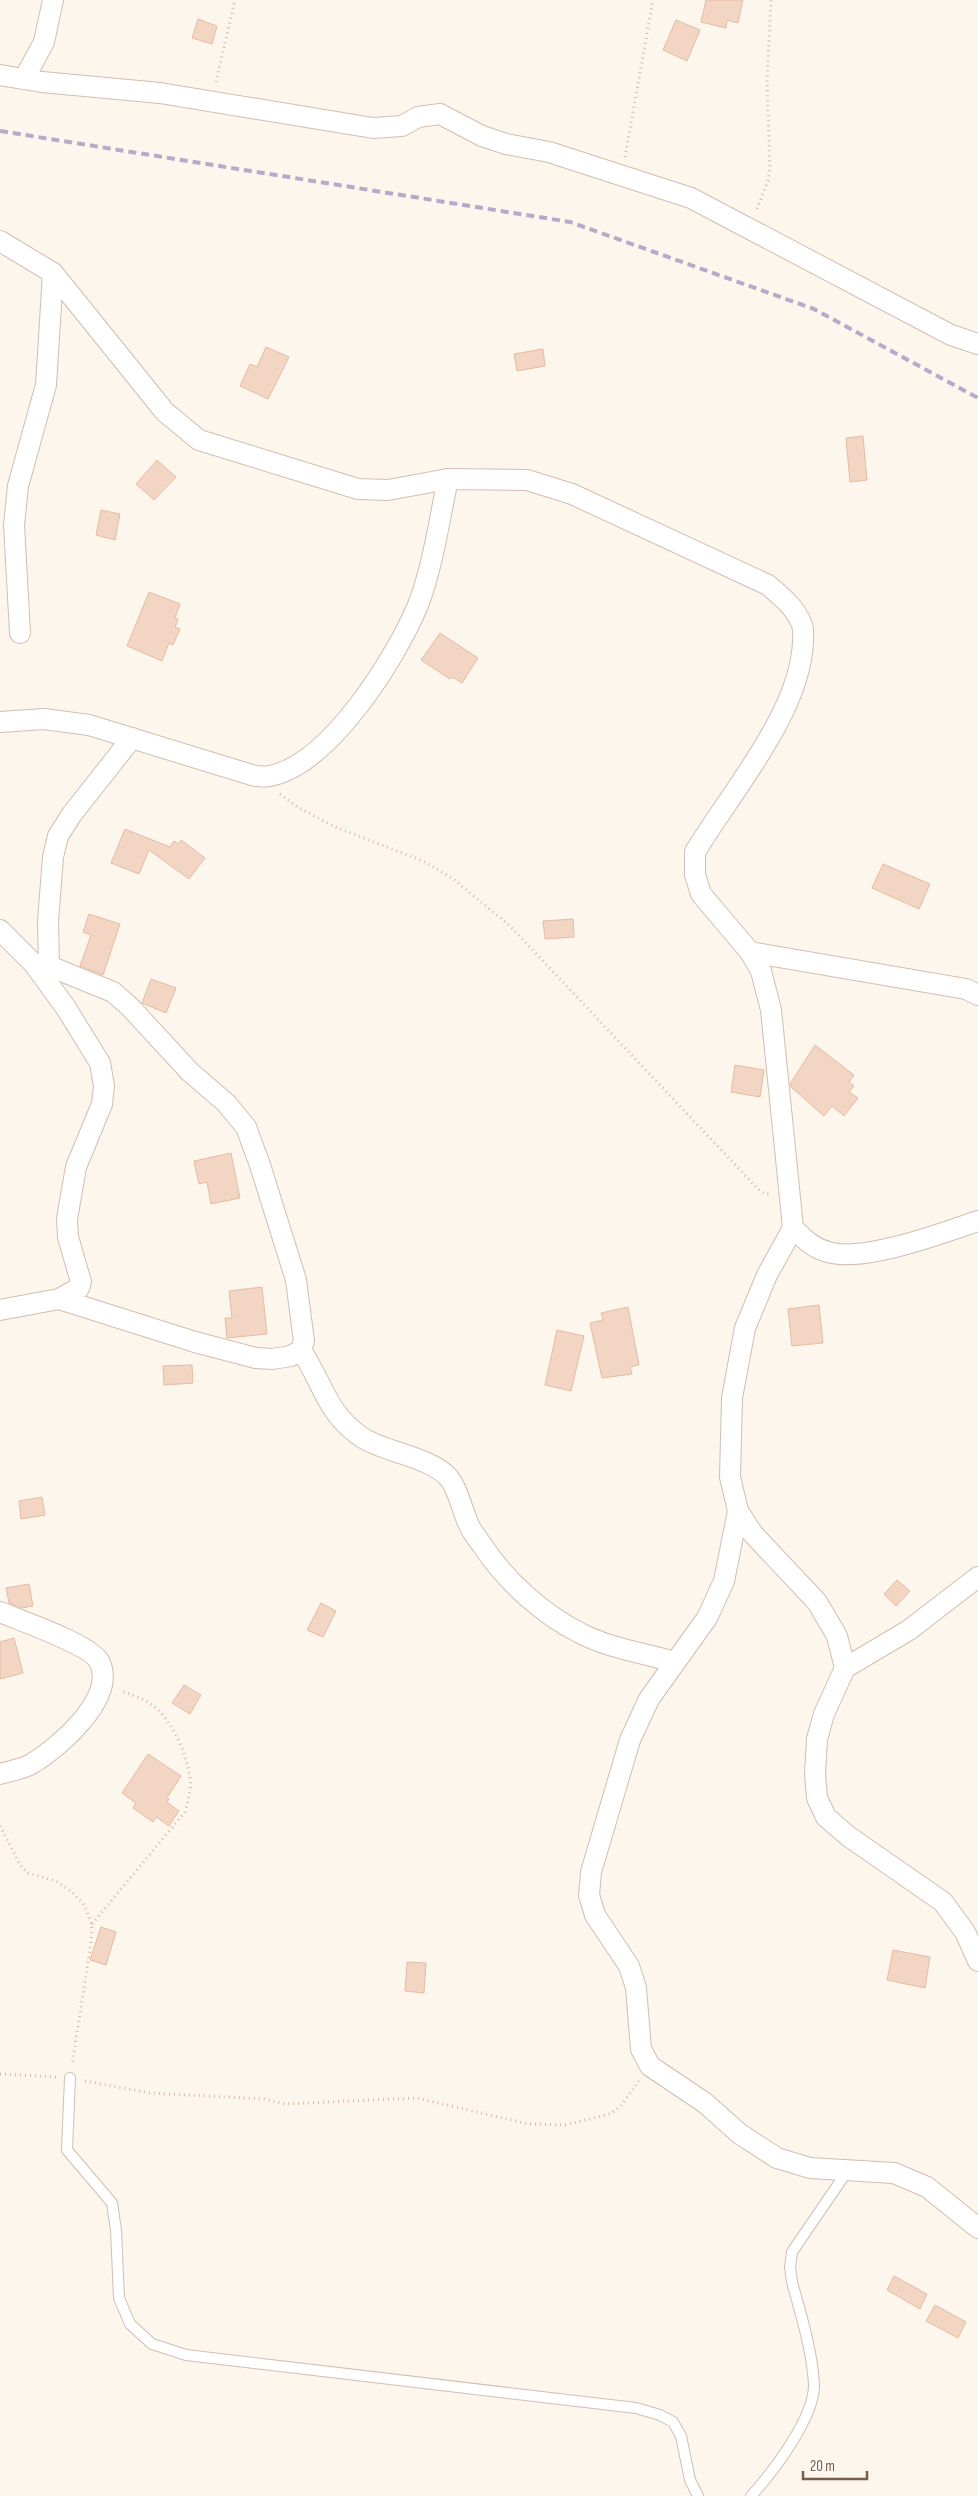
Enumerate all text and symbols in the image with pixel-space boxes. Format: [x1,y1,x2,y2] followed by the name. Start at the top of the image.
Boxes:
[803,2448,867,2480] scale bar
[810,2457,835,2476] text: 20 m

